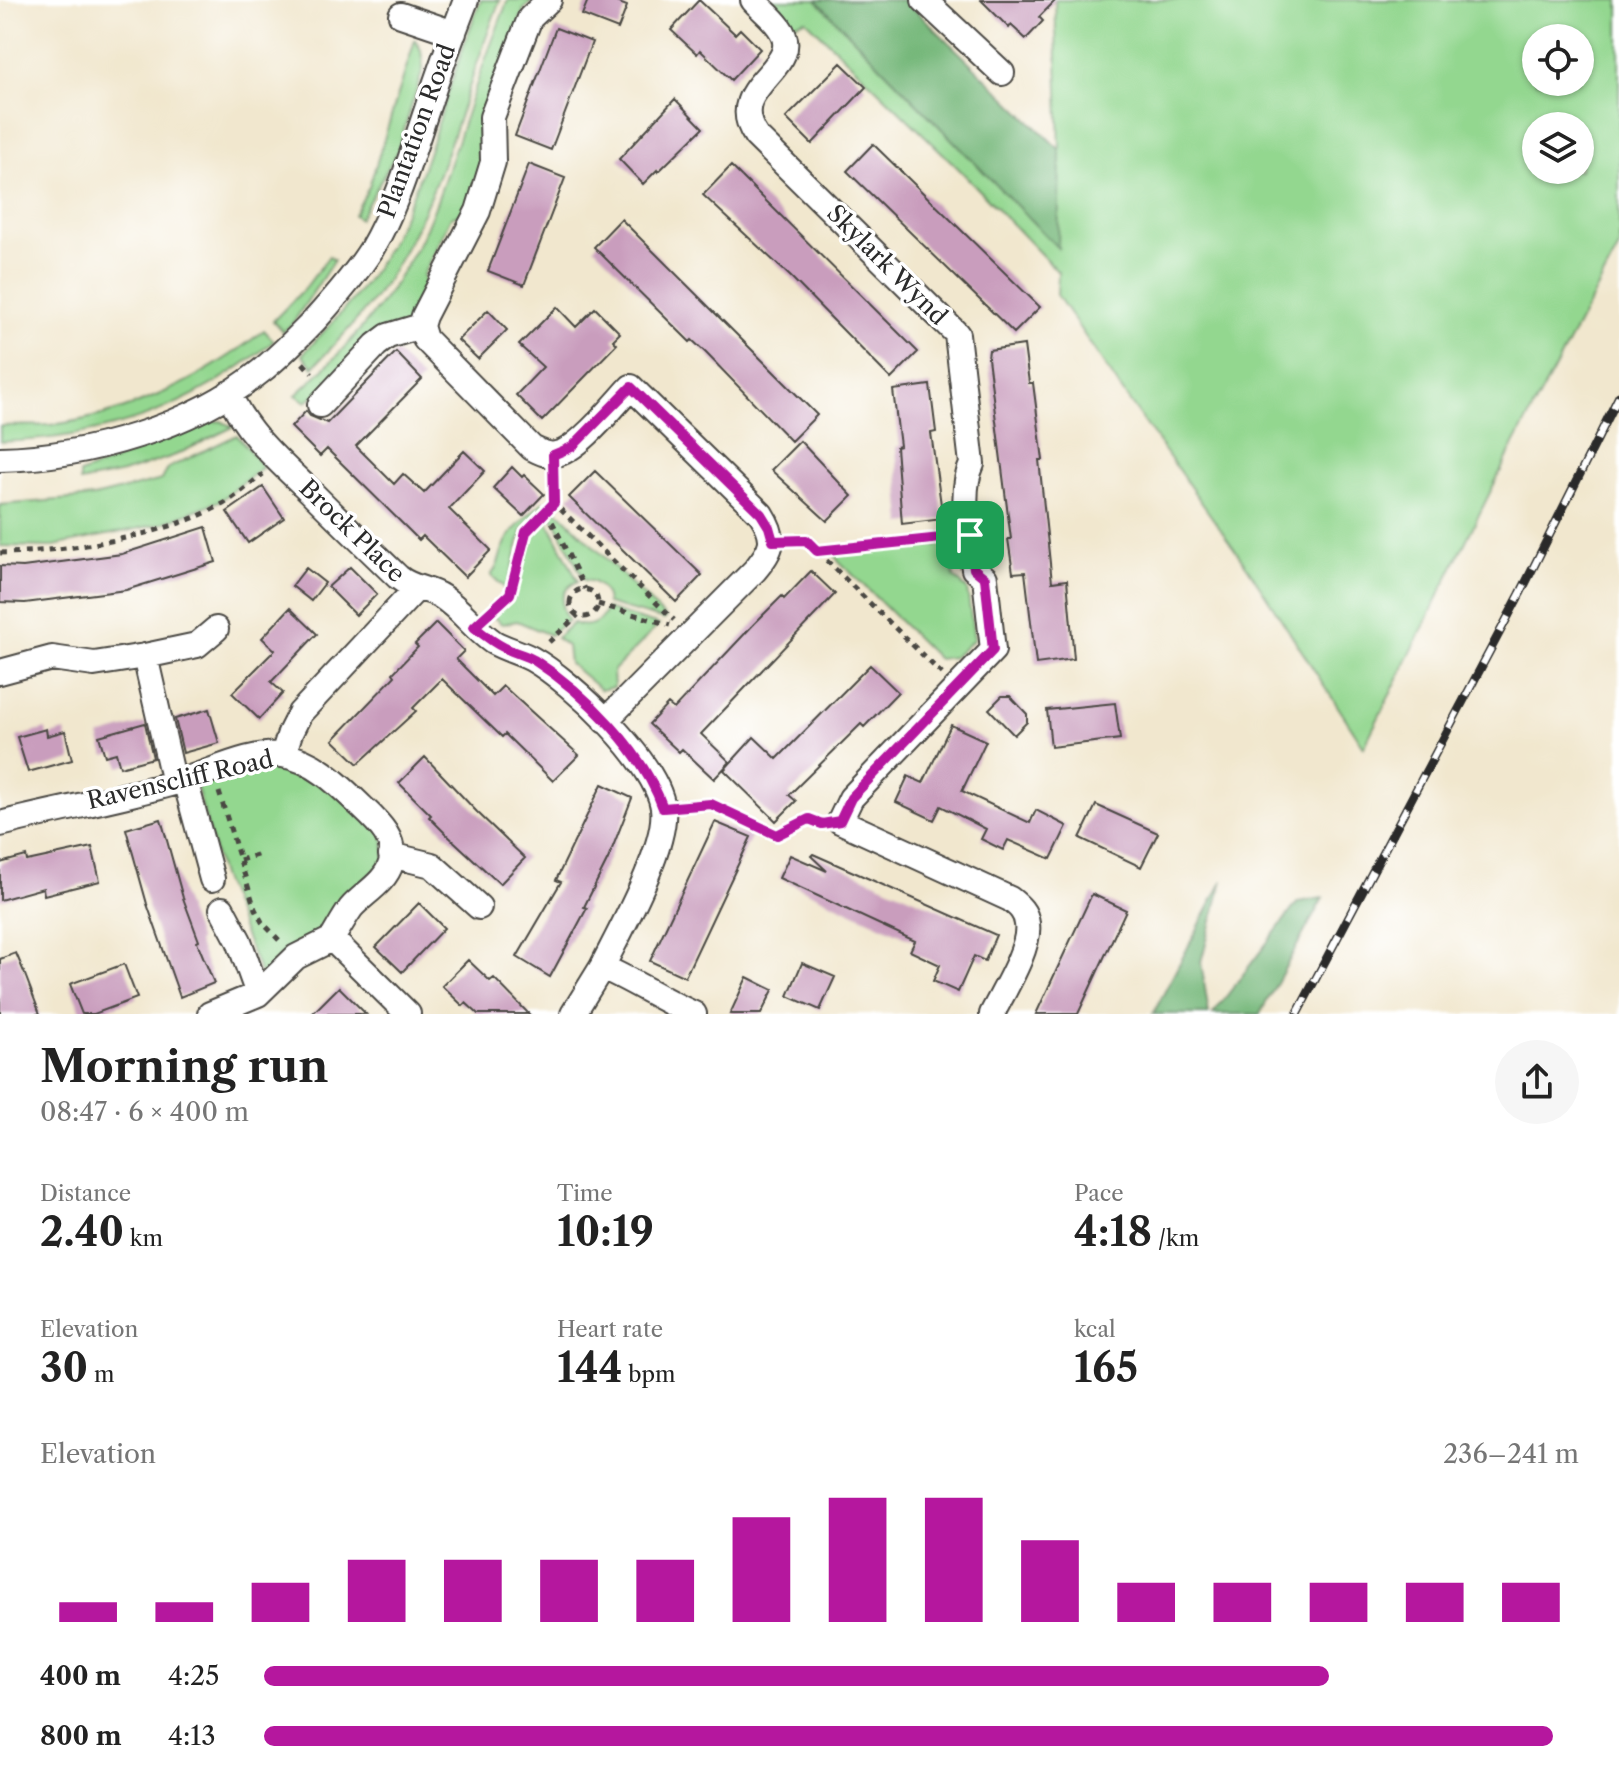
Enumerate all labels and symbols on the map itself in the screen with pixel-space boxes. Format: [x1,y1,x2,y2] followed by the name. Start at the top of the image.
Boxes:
[372,39,462,222] street label: Plantation Road
[821,199,954,331] street label: Skylark Wynd
[294,473,411,588] street label: Brock Place
[936,501,1004,569] pin
[84,744,276,815] street label: Ravenscliff Road

